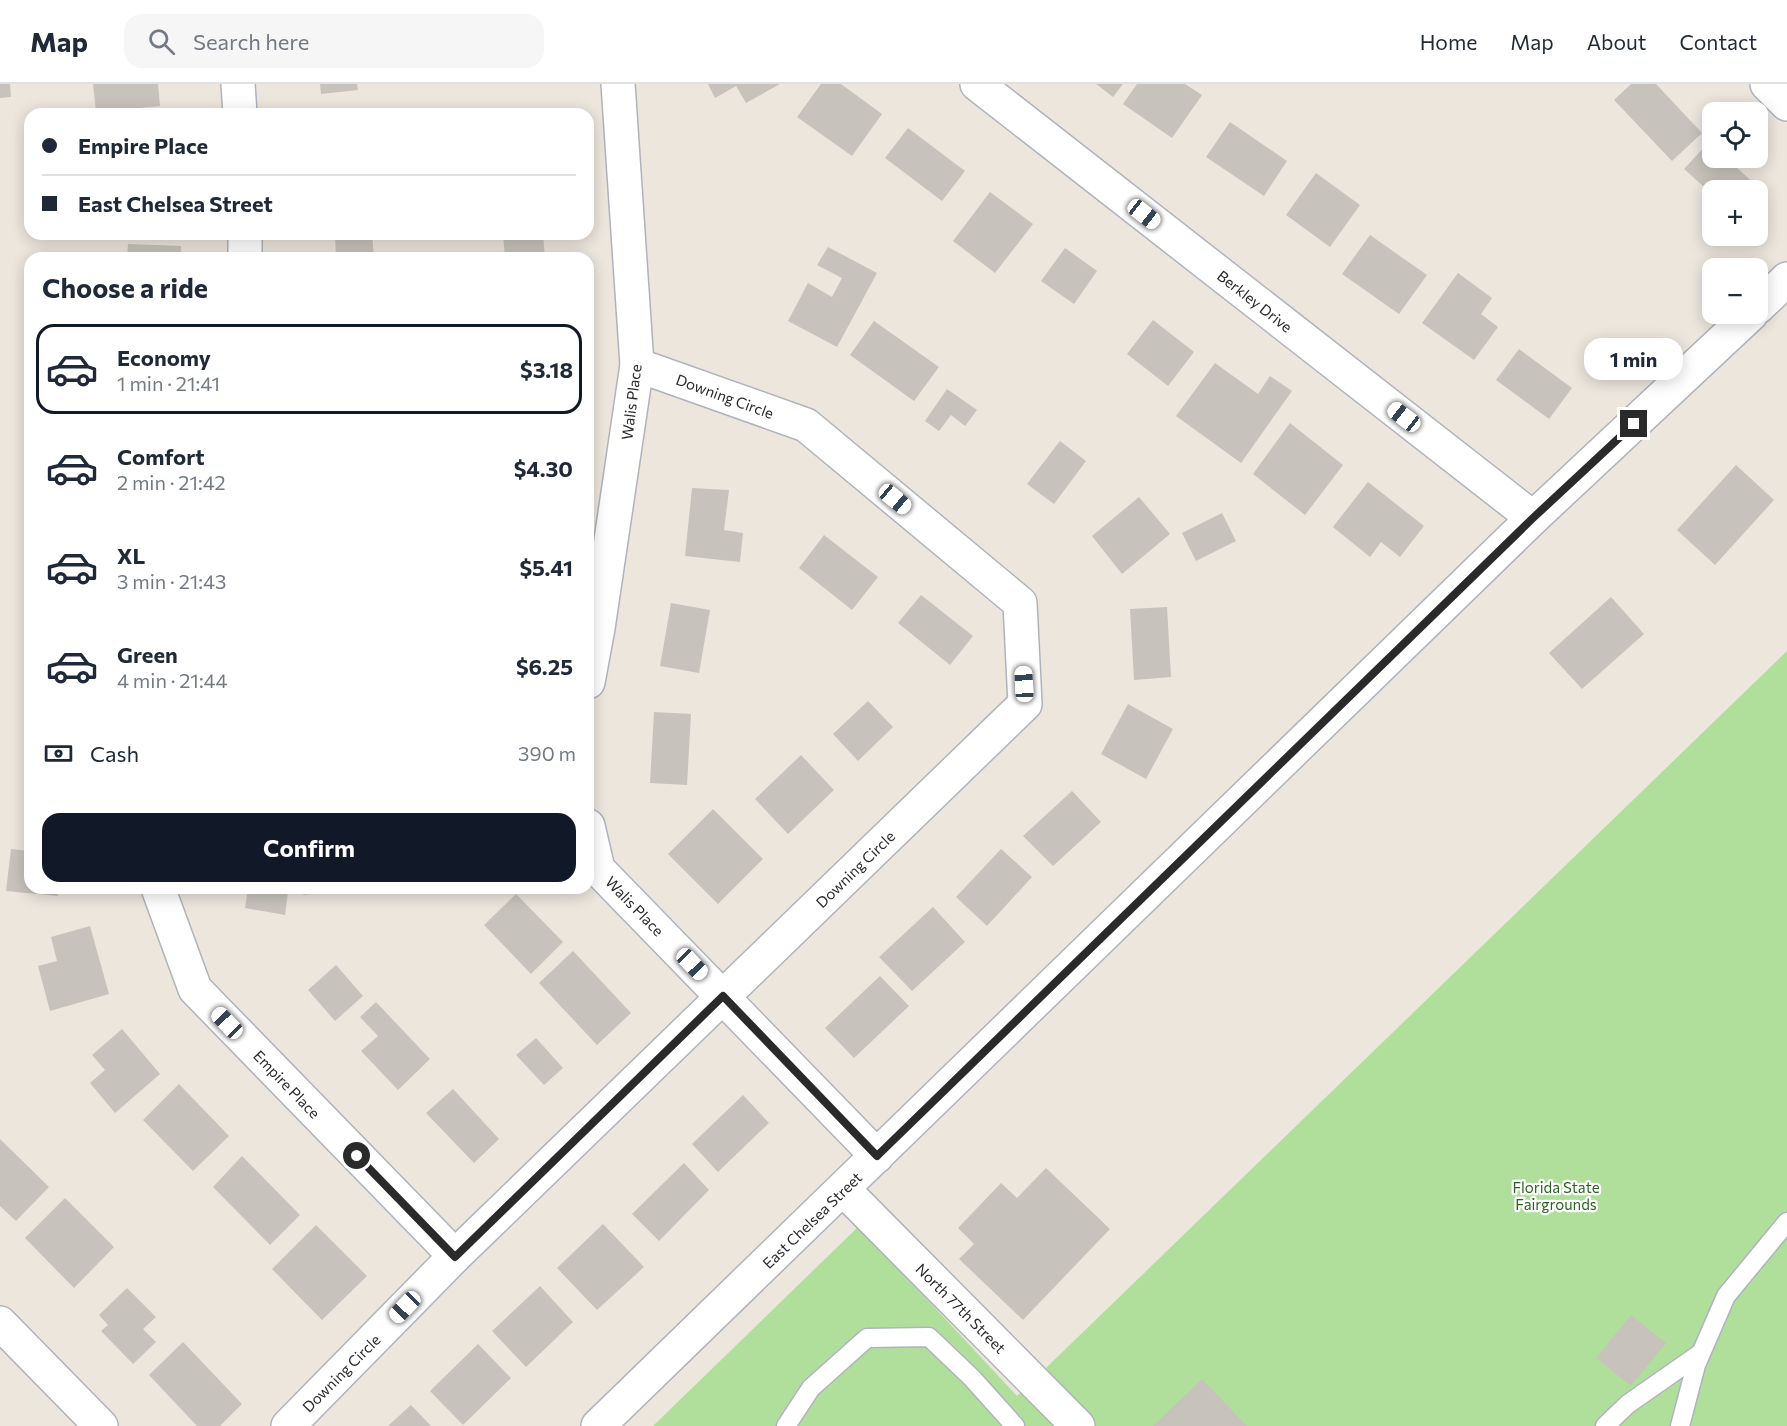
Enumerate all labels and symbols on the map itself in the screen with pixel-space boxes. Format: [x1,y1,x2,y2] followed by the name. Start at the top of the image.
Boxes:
[1124,196,1164,232] car
[1214,266,1296,336] street label: Berkley Drive
[1584,337,1684,379] callout: 1 min
[617,363,645,441] street label: Walis Place
[674,370,776,422] street label: Downing Circle
[1384,399,1424,435] car
[1620,410,1647,437] route end
[875,481,915,517] car
[1014,666,1034,702] car
[812,827,898,911] street label: Downing Circle
[602,872,668,940] street label: Walis Place
[673,945,711,983] car
[208,1004,246,1042] car
[250,1046,324,1122] street label: Empire Place
[343,1142,370,1169] route start
[759,1168,865,1272] street label: East Chelsea Street
[1512,1178,1600,1213] park label: Florida State Fairgrounds
[912,1259,1010,1357] street label: North 77th Street
[386,1288,424,1326] car
[298,1330,384,1416] street label: Downing Circle

